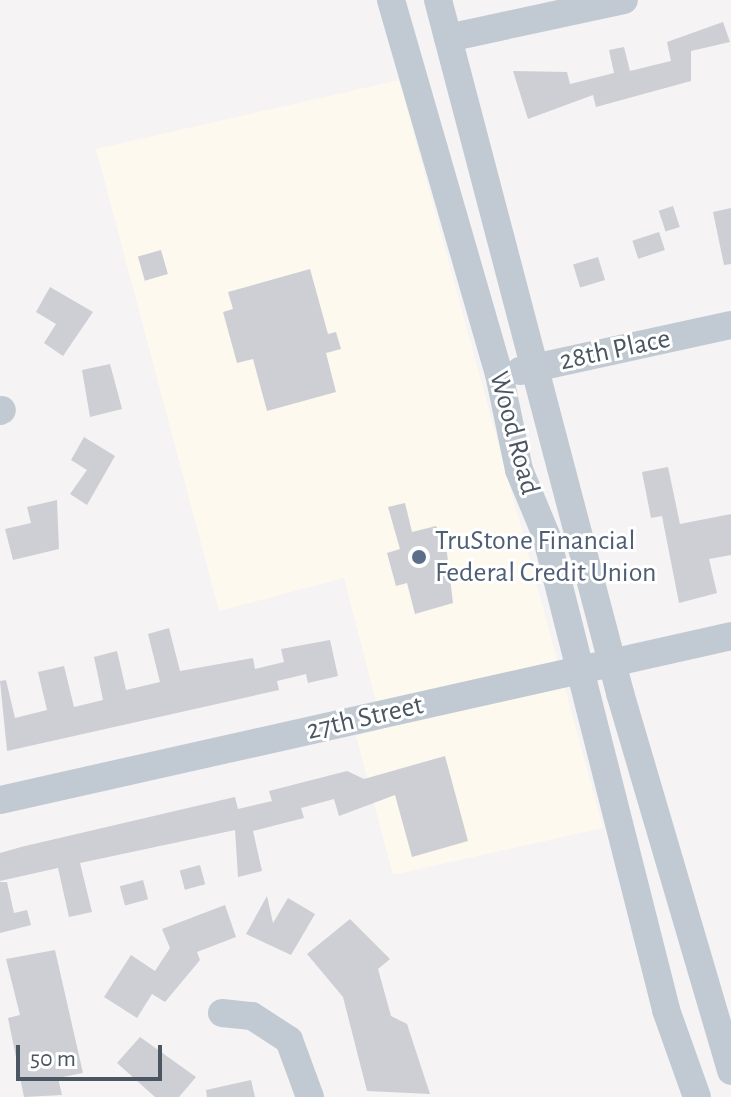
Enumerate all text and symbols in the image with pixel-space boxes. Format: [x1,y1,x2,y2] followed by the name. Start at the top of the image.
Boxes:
[557,322,673,378] street label: 28th Place
[481,368,547,498] street label: Wood Road
[435,524,657,590] place label: TruStone Financial Federal Credit Union
[410,548,428,566] marker: TruStone Financial Federal Credit Union
[304,688,426,748] street label: 27th Street
[20,1029,166,1079] scale bar
[30,1047,76,1071] text: 50 m

